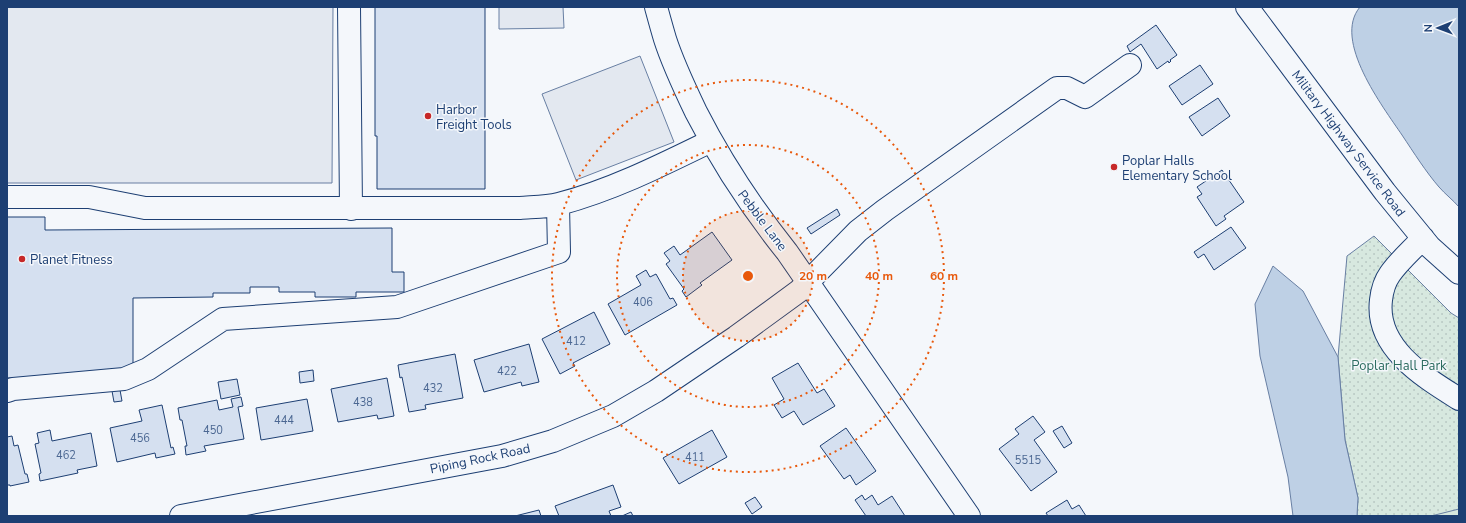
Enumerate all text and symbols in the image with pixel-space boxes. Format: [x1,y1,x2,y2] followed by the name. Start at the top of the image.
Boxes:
[1418,8,1458,48] north arrow
[1421,24,1436,32] text: N
[1287,67,1409,221] street label: Military Highway Service Road
[436,101,512,134] place label: Harbor Freight Tools
[423,111,433,121] marker: Harbor Freight Tools
[1122,152,1232,185] place label: Poplar Halls Elementary School
[1109,162,1119,172] marker: Poplar Halls Elementary School
[733,186,791,255] street label: Pebble Lane
[30,251,113,269] place label: Planet Fitness
[17,254,27,264] marker: Planet Fitness
[799,268,827,284] text: 20 m
[865,268,893,284] text: 40 m
[930,268,958,284] text: 60 m
[741,269,755,283] centre of rings
[633,295,653,310] house number: 406
[566,334,586,349] house number: 412
[1351,357,1447,375] park label: Poplar Hall Park
[497,364,517,379] house number: 422
[423,381,443,396] house number: 432
[353,395,373,410] house number: 438
[274,413,294,428] house number: 444
[203,423,223,438] house number: 450
[130,431,150,446] house number: 456
[428,440,532,478] street label: Piping Rock Road
[56,448,76,463] house number: 462
[685,450,705,465] house number: 411
[1015,453,1042,468] house number: 5515

